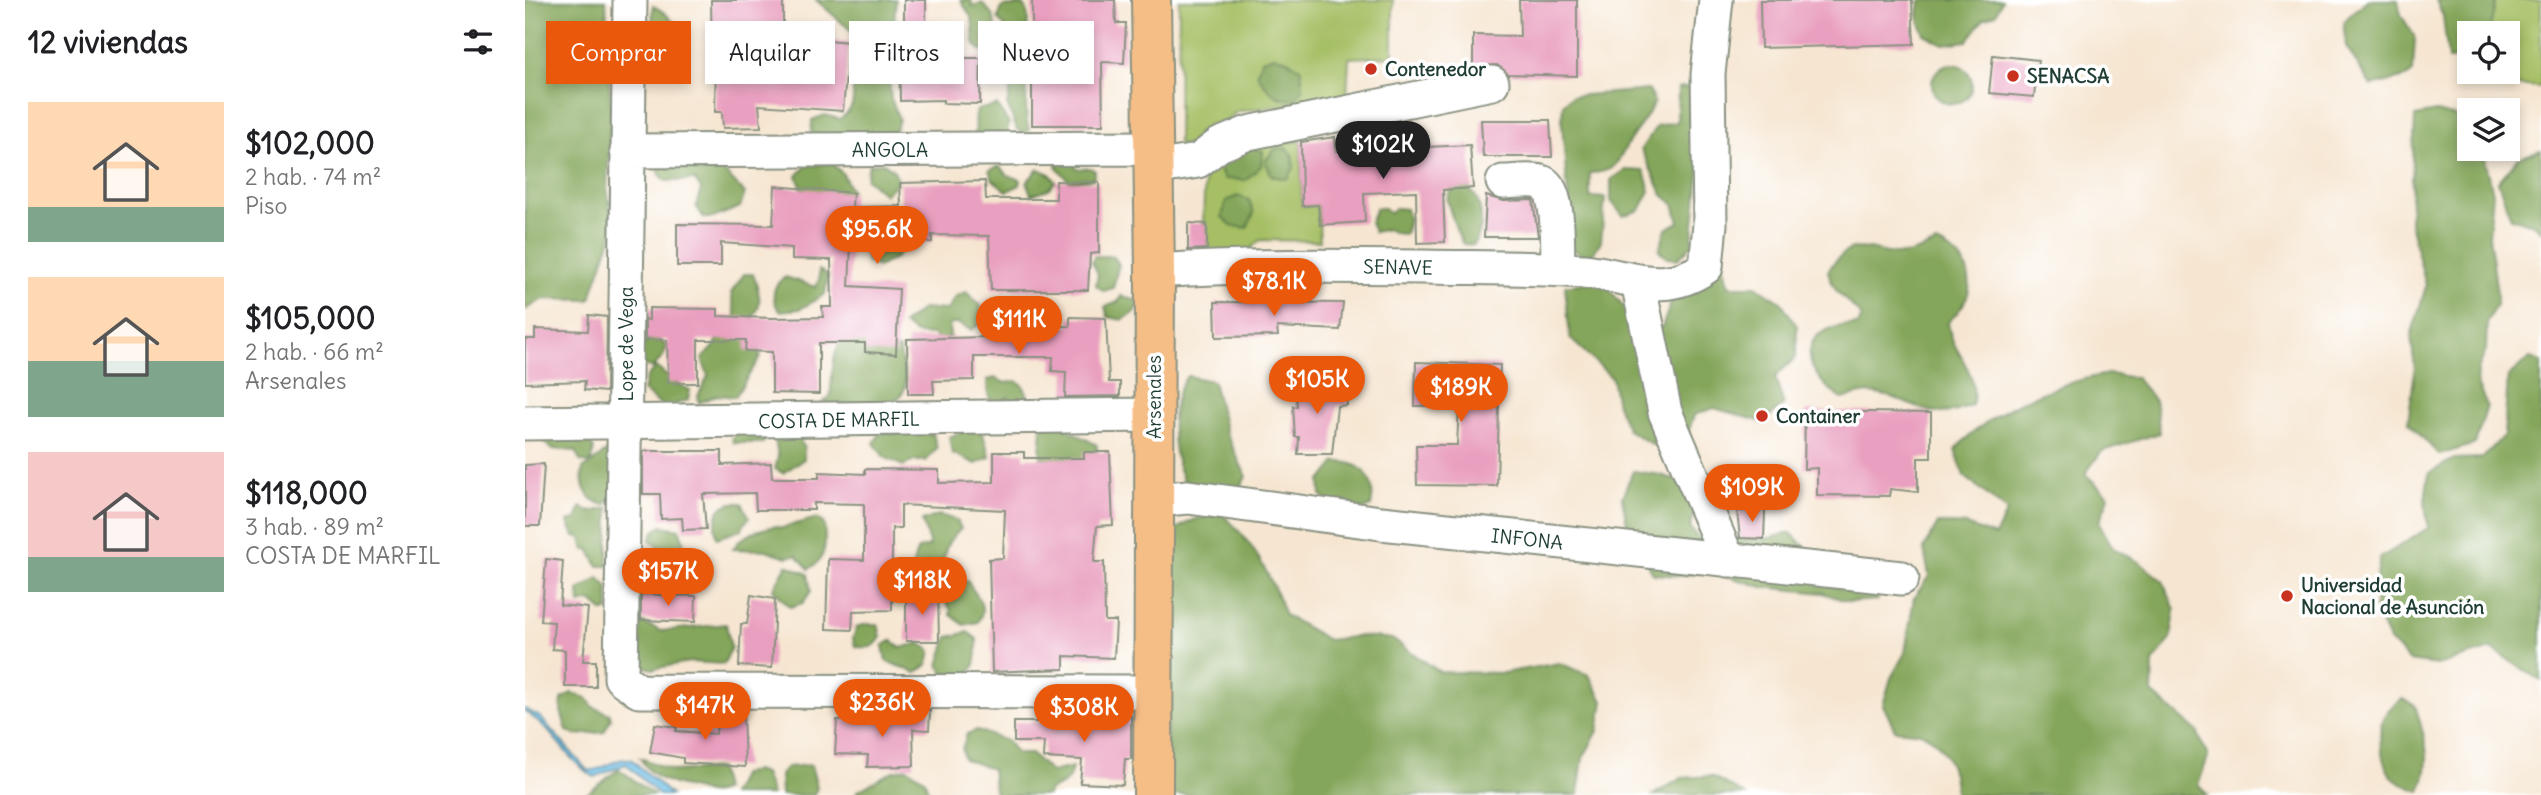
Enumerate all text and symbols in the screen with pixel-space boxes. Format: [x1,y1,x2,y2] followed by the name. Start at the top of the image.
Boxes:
[546,21,691,84] chip: Comprar
[705,21,835,84] chip: Alquilar
[849,21,964,84] chip: Filtros
[978,21,1094,84] chip: Nuevo
[2457,21,2520,161] map controls
[2457,21,2520,84] button: locate
[28,23,188,61] text: 12 viviendas
[459,23,497,61] icon: filters
[1385,57,1486,81] place label: Contenedor
[1363,61,1379,77] marker: Contenedor
[2027,64,2109,88] place label: SENACSA
[2005,68,2021,84] marker: SENACSA
[2457,98,2520,161] button: layers
[1334,122,1432,181] pin: $102K
[245,124,375,162] text: $102,000
[1351,129,1415,158] text: $102K
[84,130,168,214] icon: home
[852,138,928,162] street label: ANGOLA
[245,162,381,191] text: 2 hab. · 74 m²
[245,191,287,220] text: Piso
[820,206,934,266] pin: $95.6K
[841,214,913,243] text: $95.6K
[1363,254,1433,280] street label: SENAVE
[1217,258,1331,318] pin: $78.1K
[1242,266,1306,295] text: $78.1K
[614,286,638,402] street label: Lope de Vega
[970,296,1068,356] pin: $111K
[245,299,376,337] text: $105,000
[992,304,1046,333] text: $111K
[84,305,168,389] icon: home
[245,337,384,366] text: 2 hab. · 66 m²
[1142,355,1166,439] street label: Arsenales
[1268,356,1366,416] pin: $105K
[1285,364,1349,393] text: $105K
[1412,364,1510,424] pin: $189K
[245,366,346,395] text: Arsenales
[1430,372,1492,401] text: $189K
[1776,404,1861,428] place label: Container
[758,407,920,433] street label: COSTA DE MARFIL
[1754,408,1770,424] marker: Container
[1703,464,1801,524] pin: $109K
[1720,472,1784,501] text: $109K
[245,474,368,512] text: $118,000
[84,480,168,564] icon: home
[245,512,384,541] text: 3 hab. · 89 m²
[1490,523,1564,555] street label: INFONA
[245,541,441,570] text: COSTA DE MARFIL
[619,548,717,608] pin: $157K
[638,556,698,585] text: $157K
[873,558,971,617] pin: $118K
[893,565,951,594] text: $118K
[2301,573,2484,619] place label: Universidad Nacional de Asunción
[2279,588,2295,604] marker: Universidad Nacional de Asunción
[833,680,931,739] pin: $236K
[656,682,754,742] pin: $147K
[1035,684,1133,744] pin: $308K
[849,687,915,716] text: $236K
[675,690,735,719] text: $147K
[1050,692,1118,721] text: $308K

